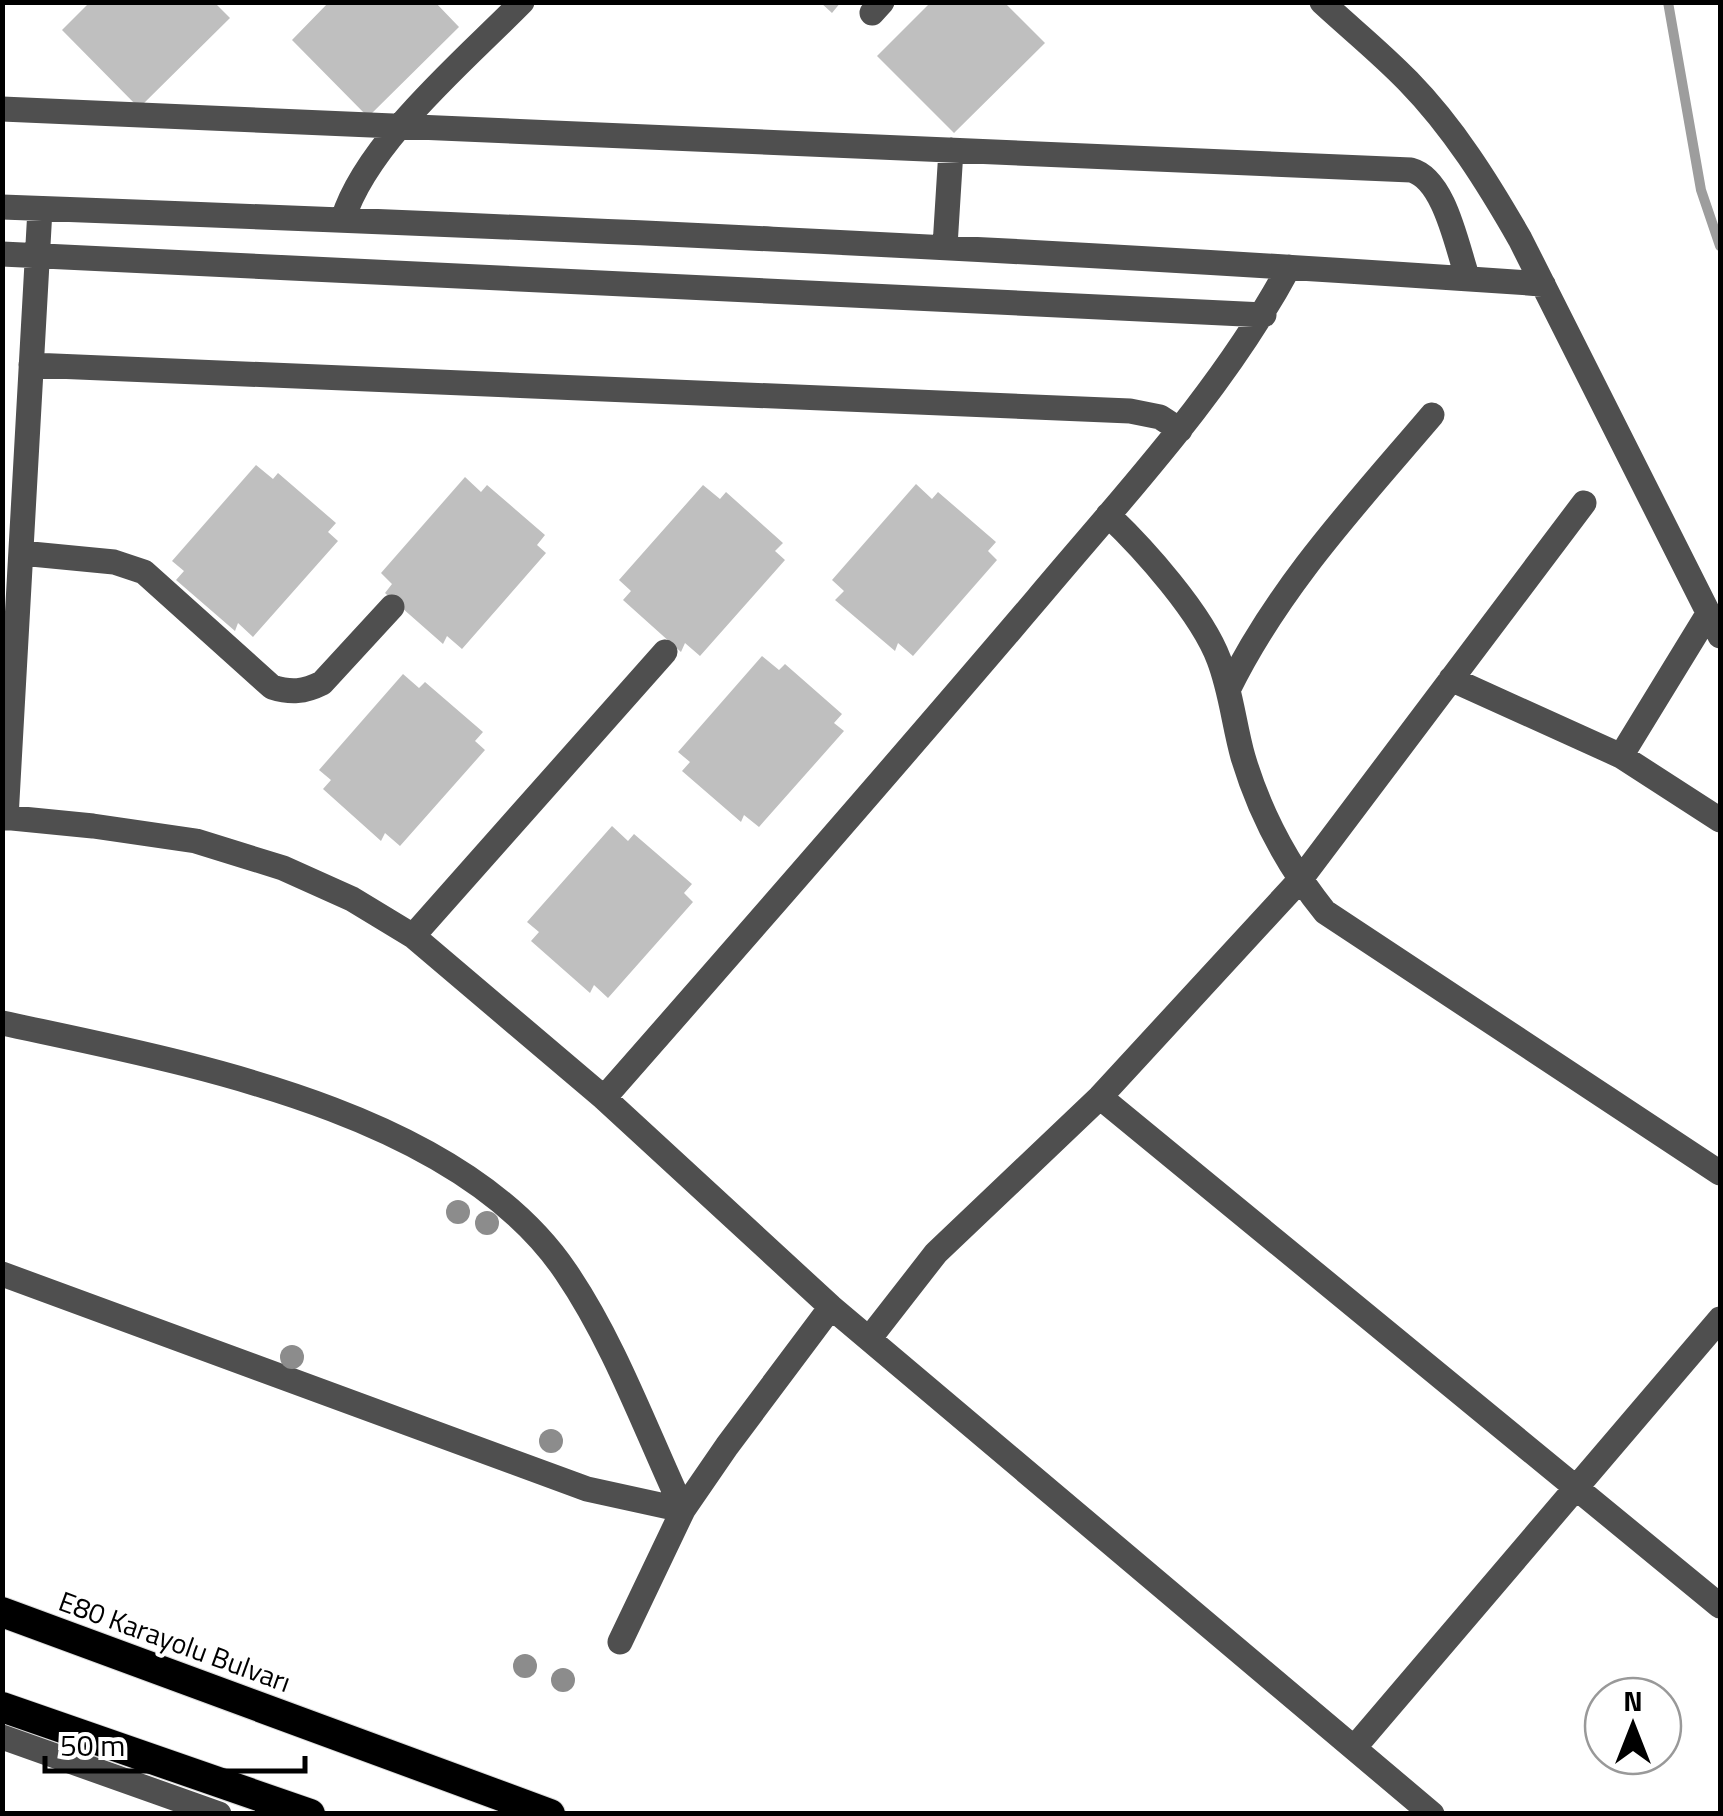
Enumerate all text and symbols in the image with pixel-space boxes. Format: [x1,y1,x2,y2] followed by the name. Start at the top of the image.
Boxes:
[53,1579,297,1703] street label: E80 Karayolu Bulvarı
[1583,1676,1683,1776] north arrow
[1623,1679,1643,1722] text: N
[45,1711,305,1773] scale bar
[60,1722,125,1768] text: 50 m

